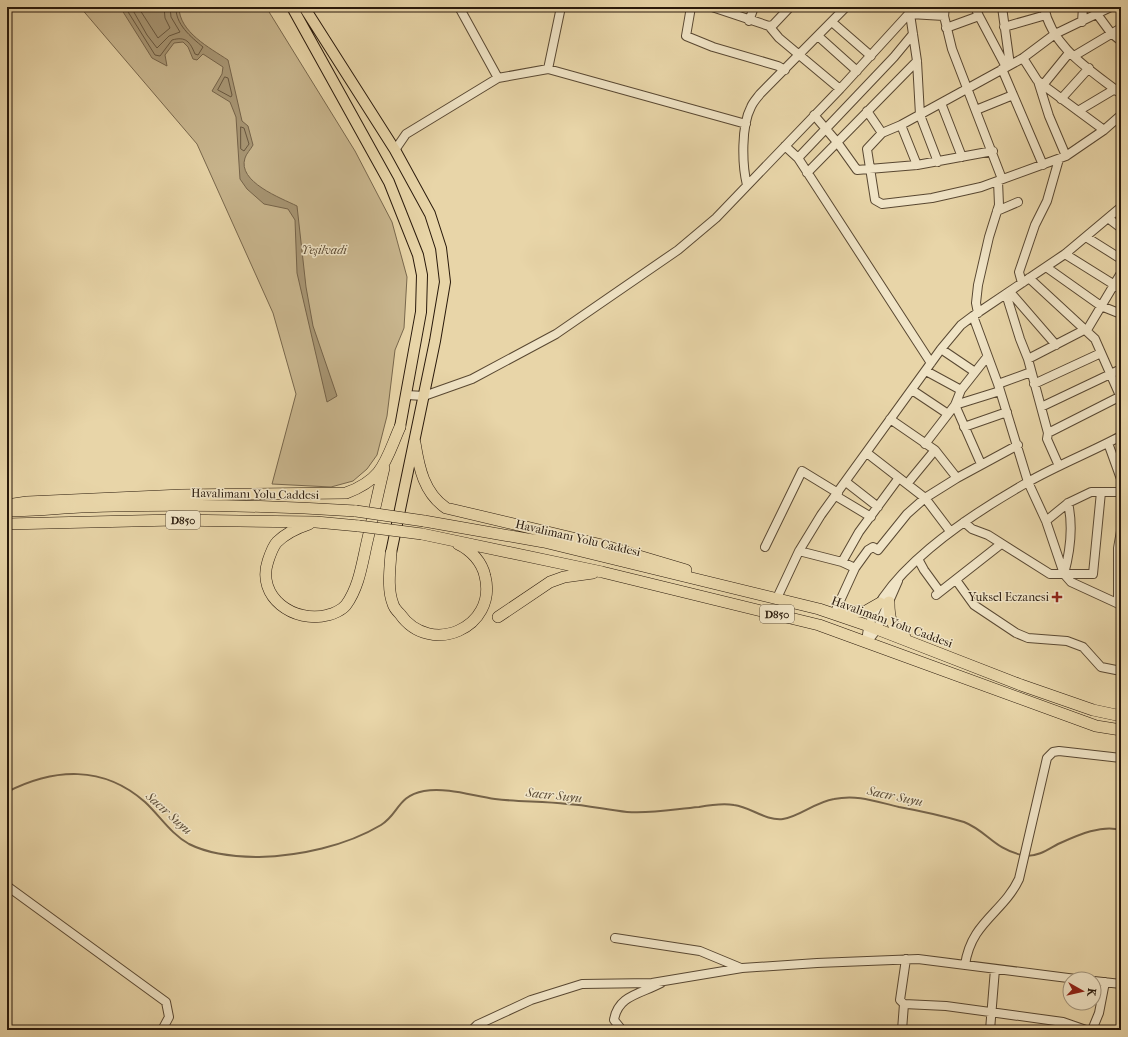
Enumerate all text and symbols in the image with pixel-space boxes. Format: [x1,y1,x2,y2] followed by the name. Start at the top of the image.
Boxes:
[301,243,348,257] park label: Yeşilvadi
[191,486,320,502] street label: Havalimanı Yolu Caddesi
[166,511,200,529] road number: D850
[514,517,642,559] street label: Havalimanı Yolu Caddesi
[967,590,1049,604] place label: Yuksel Eczanesi
[1052,592,1062,602] marker: Yuksel Eczanesi
[829,594,955,651] street label: Havalimanı Yolu Caddesi
[760,605,794,623] road number: D850
[865,783,924,809] water label: Sacır Suyu
[524,784,583,805] water label: Sacır Suyu
[142,788,195,837] water label: Sacır Suyu
[1062,971,1102,1011] north arrow
[1084,987,1098,998] text: K

